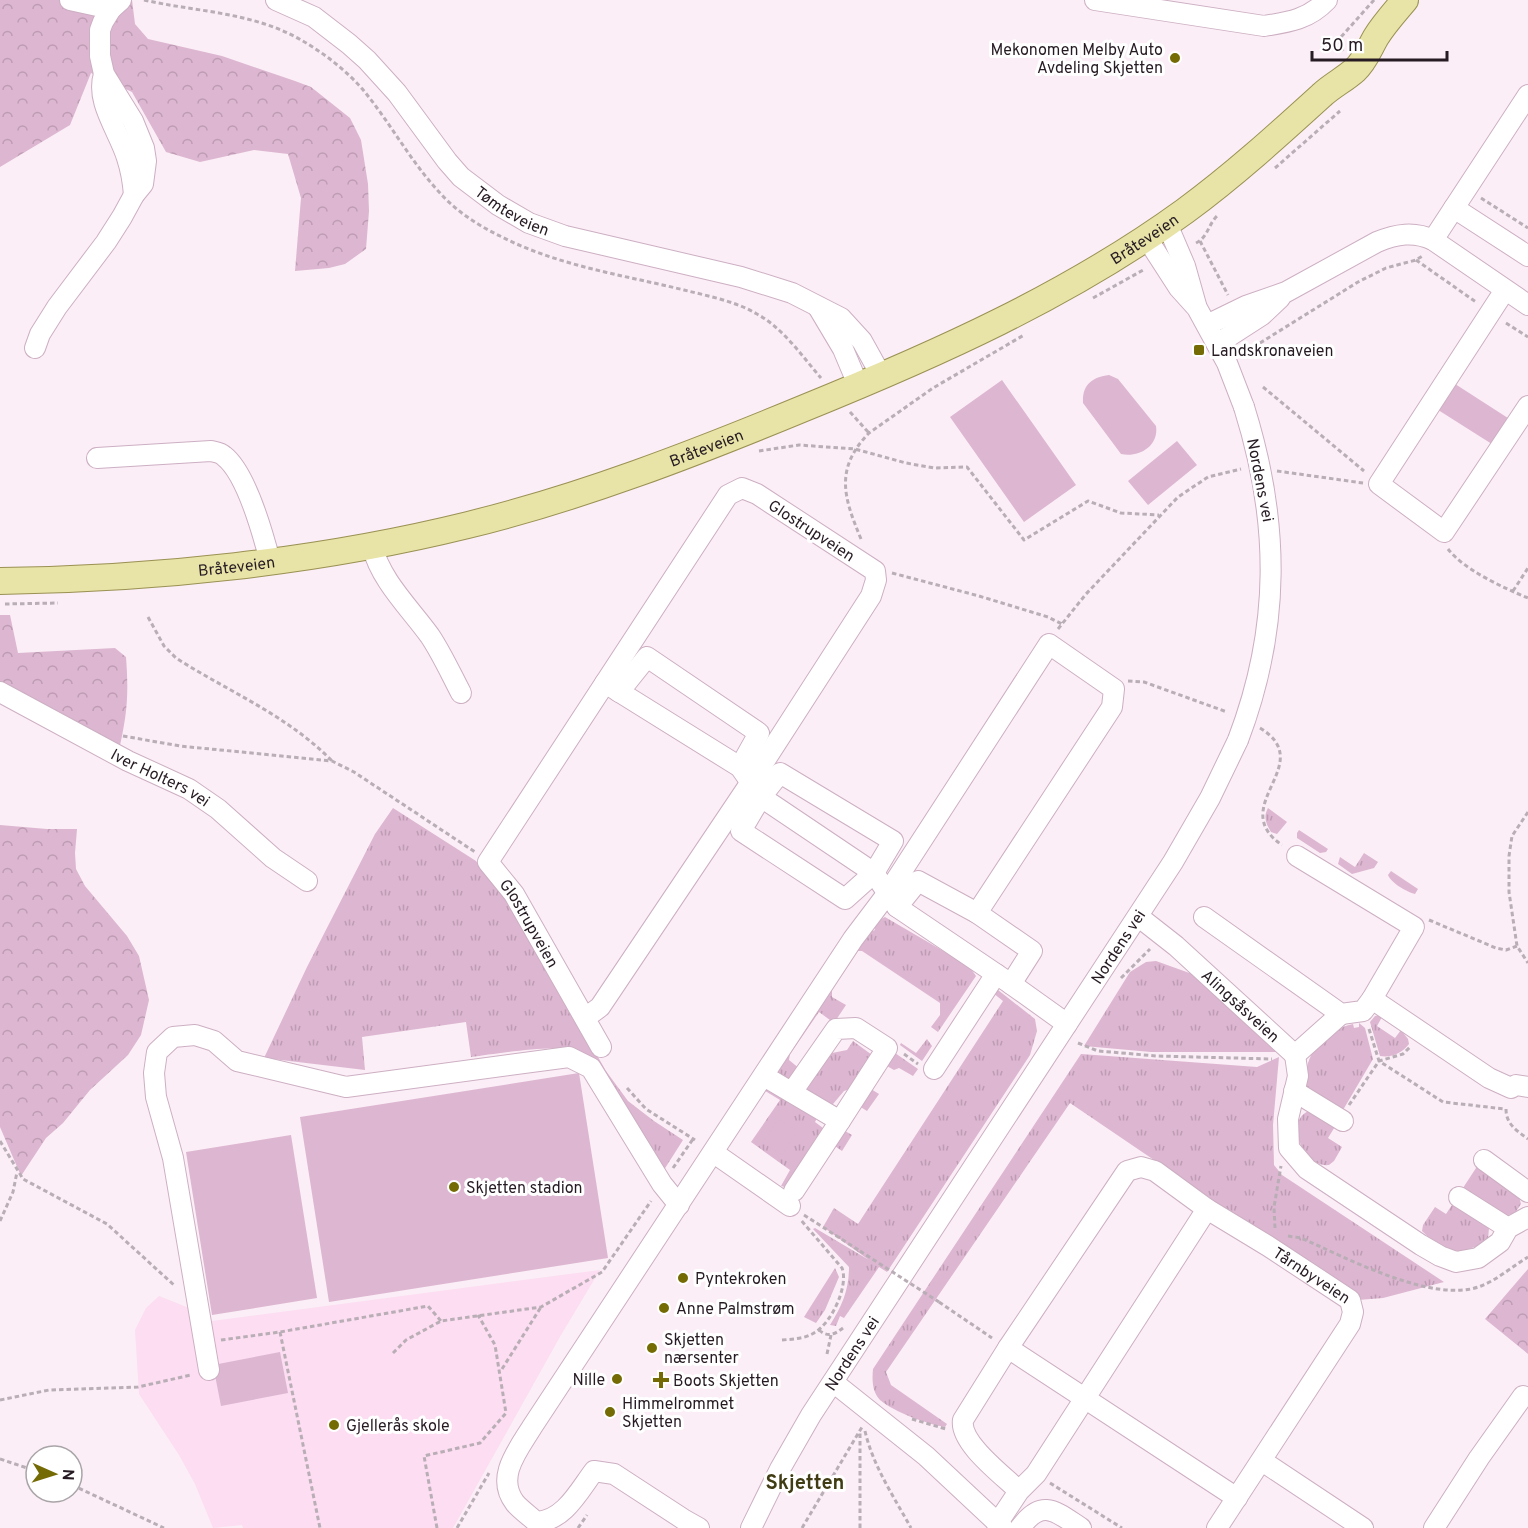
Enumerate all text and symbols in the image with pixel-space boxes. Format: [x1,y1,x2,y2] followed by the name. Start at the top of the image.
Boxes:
[1312,24,1447,62] scale bar
[1321,35,1363,58] text: 50 m
[990,41,1163,79] place label: Mekonomen Melby Auto Avdeling Skjetten
[1168,51,1182,65] marker: Mekonomen Melby Auto Avdeling Skjetten
[470,183,551,241] street label: Tømteveien
[1107,211,1183,270] street label: Bråteveien
[1211,342,1334,362] place label: Landskronaveien
[1192,343,1206,357] marker: Landskronaveien
[667,426,747,473] street label: Bråteveien
[1241,437,1277,524] street label: Nordens vei
[764,496,858,567] street label: Glostrupveien
[197,553,277,582] street label: Bråteveien
[107,746,213,812] street label: Iver Holters vei
[494,876,562,972] street label: Glostrupveien
[1088,907,1151,989] street label: Nordens vei
[1196,966,1283,1048] street label: Alingsåsveien
[466,1179,583,1199] place label: Skjetten stadion
[447,1180,461,1194] marker: Skjetten stadion
[1268,1244,1353,1309] street label: Tårnbyveien
[695,1270,787,1290] place label: Pyntekroken
[676,1271,690,1285] marker: Pyntekroken
[676,1300,795,1320] place label: Anne Palmstrøm
[657,1301,671,1315] marker: Anne Palmstrøm
[822,1313,885,1395] street label: Nordens vei
[664,1331,739,1369] place label: Skjetten nærsenter
[645,1341,659,1355] marker: Skjetten nærsenter
[573,1371,605,1391] place label: Nille
[610,1372,624,1386] marker: Nille
[673,1372,779,1392] place label: Boots Skjetten
[654,1373,668,1387] marker: Boots Skjetten
[622,1395,734,1433] place label: Himmelrommet Skjetten
[603,1405,617,1419] marker: Himmelrommet Skjetten
[346,1417,450,1437] place label: Gjellerås skole
[327,1418,341,1432] marker: Gjellerås skole
[24,1444,84,1504] north arrow
[57,1468,77,1481] text: N
[766,1471,844,1497] district label: Skjetten

